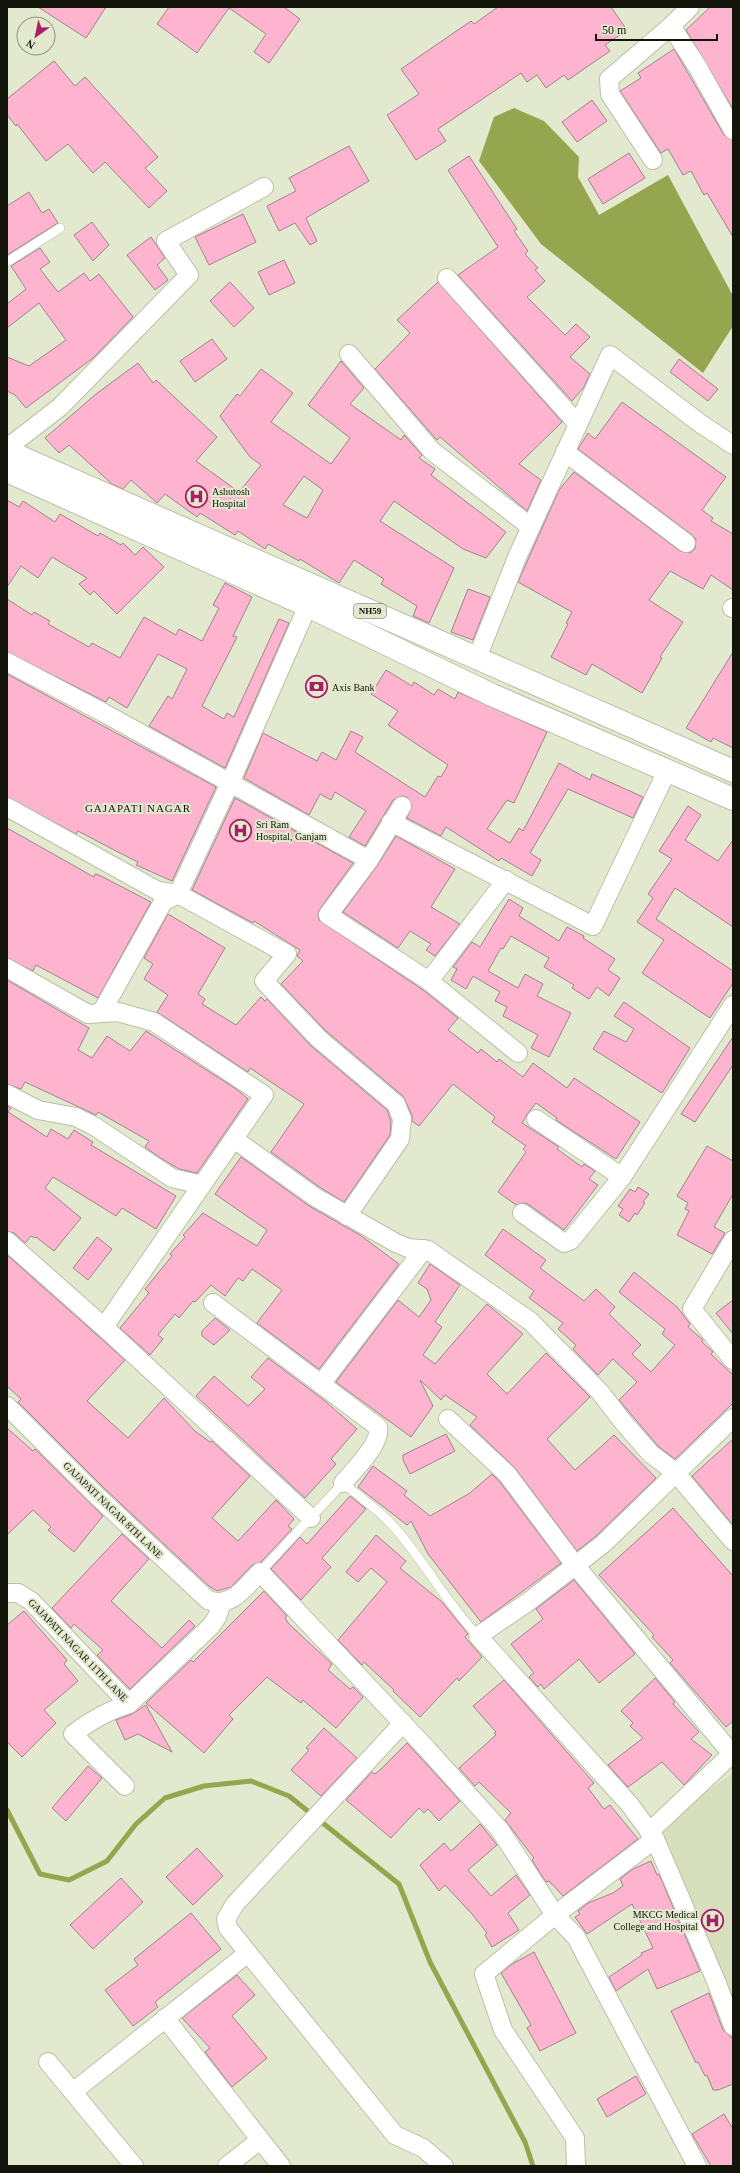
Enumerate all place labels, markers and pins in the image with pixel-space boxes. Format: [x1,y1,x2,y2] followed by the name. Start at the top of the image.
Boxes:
[184,484,210,510] hospital icon: Ashutosh Hospital
[212,486,250,509] place label: Ashutosh Hospital
[303,674,329,700] bank icon: Axis Bank
[332,682,375,693] place label: Axis Bank
[228,817,254,843] hospital icon: Sri Ram Hospital, Ganjam
[256,819,327,842] place label: Sri Ram Hospital, Ganjam
[700,1907,726,1933] hospital icon: MKCG Medical College and Hospital
[614,1909,698,1932] place label: MKCG Medical College and Hospital

